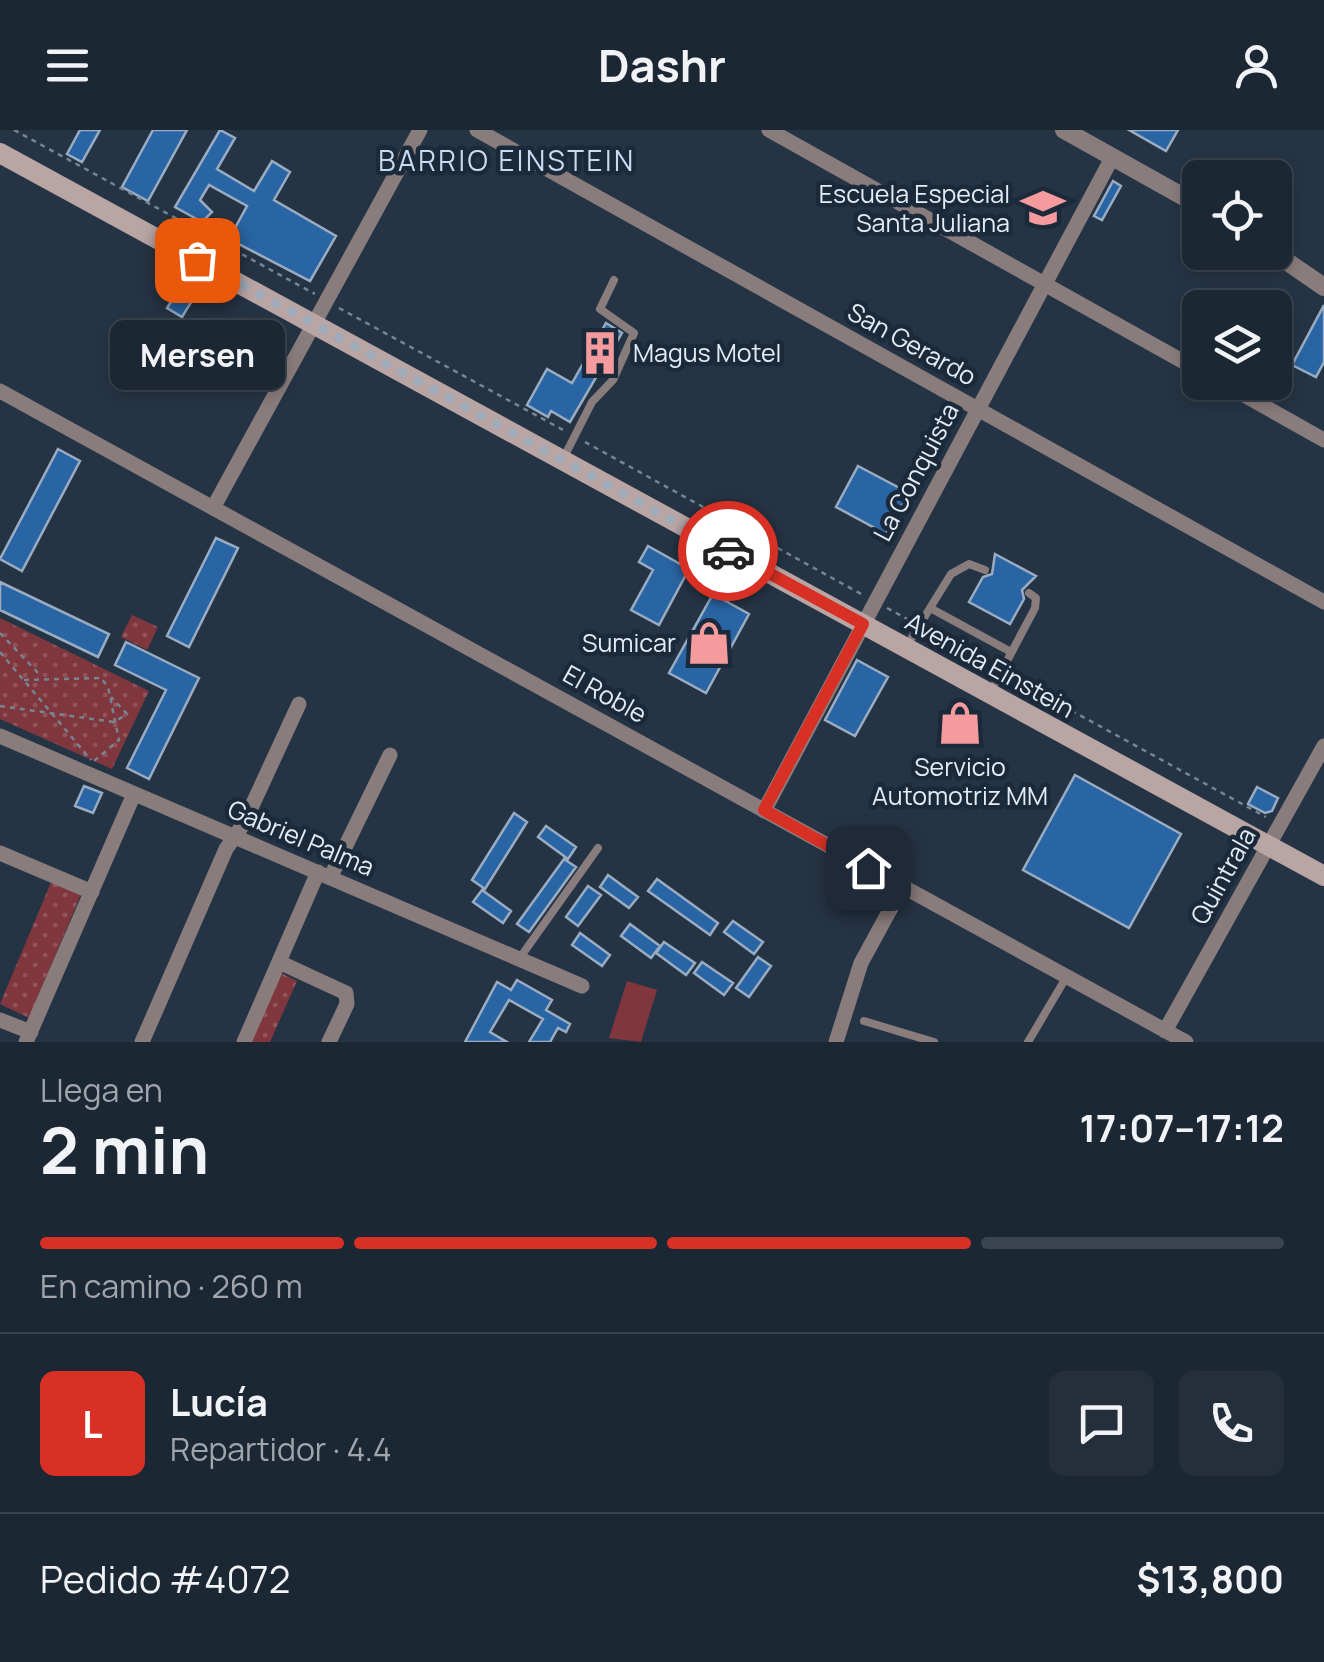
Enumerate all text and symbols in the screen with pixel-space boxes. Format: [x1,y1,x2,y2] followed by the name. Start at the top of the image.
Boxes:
[598,34,726,96] text: Dashr
[40,38,95,93] icon: menu
[1229,38,1284,93] icon: person
[378,141,636,179] district label: BARRIO EINSTEIN
[1182,160,1292,400] map controls
[1182,160,1292,270] button: locate
[819,176,1010,240] place label: Escuela Especial Santa Juliana
[1019,184,1067,232] school or university icon: Escuela Especial Santa Juliana
[155,218,240,303] pin
[170,233,225,288] icon: bag
[1182,290,1292,400] button: layers
[842,294,983,393] street label: San Gerardo
[110,320,284,390] callout: Mersen
[576,329,624,377] building icon: Magus Motel
[140,333,255,377] text: Mersen
[633,335,781,370] place label: Magus Motel
[864,397,967,547] street label: La Conquista
[678,501,778,601] courier
[701,524,756,579] icon: car
[899,604,1081,726] street label: Avenida Einstein
[685,619,733,667] shop icon: Sumicar
[582,625,676,660] place label: Sumicar
[557,656,653,731] street label: El Roble
[936,699,984,747] shop icon: Servicio Automotriz MM
[872,749,1048,813] place label: Servicio Automotriz MM
[223,791,380,884] street label: Gabriel Palma
[1182,821,1264,930] street label: Quintrala
[826,826,911,911] pin
[841,841,896,896] icon: home
[40,1068,163,1112] text: Llega en
[1079,1101,1284,1153] text: 17:07–17:12
[40,1105,209,1194] text: 2 min
[40,1264,303,1308] text: En camino · 260 m
[1049,1371,1154,1476] button: chat
[1179,1371,1284,1476] button: phone
[170,1375,268,1427] text: Lucía
[82,1397,103,1449] text: L
[170,1427,392,1471] text: Repartidor · 4.4
[40,1552,290,1604] text: Pedido #4072
[1137,1552,1284,1604] text: $13,800

